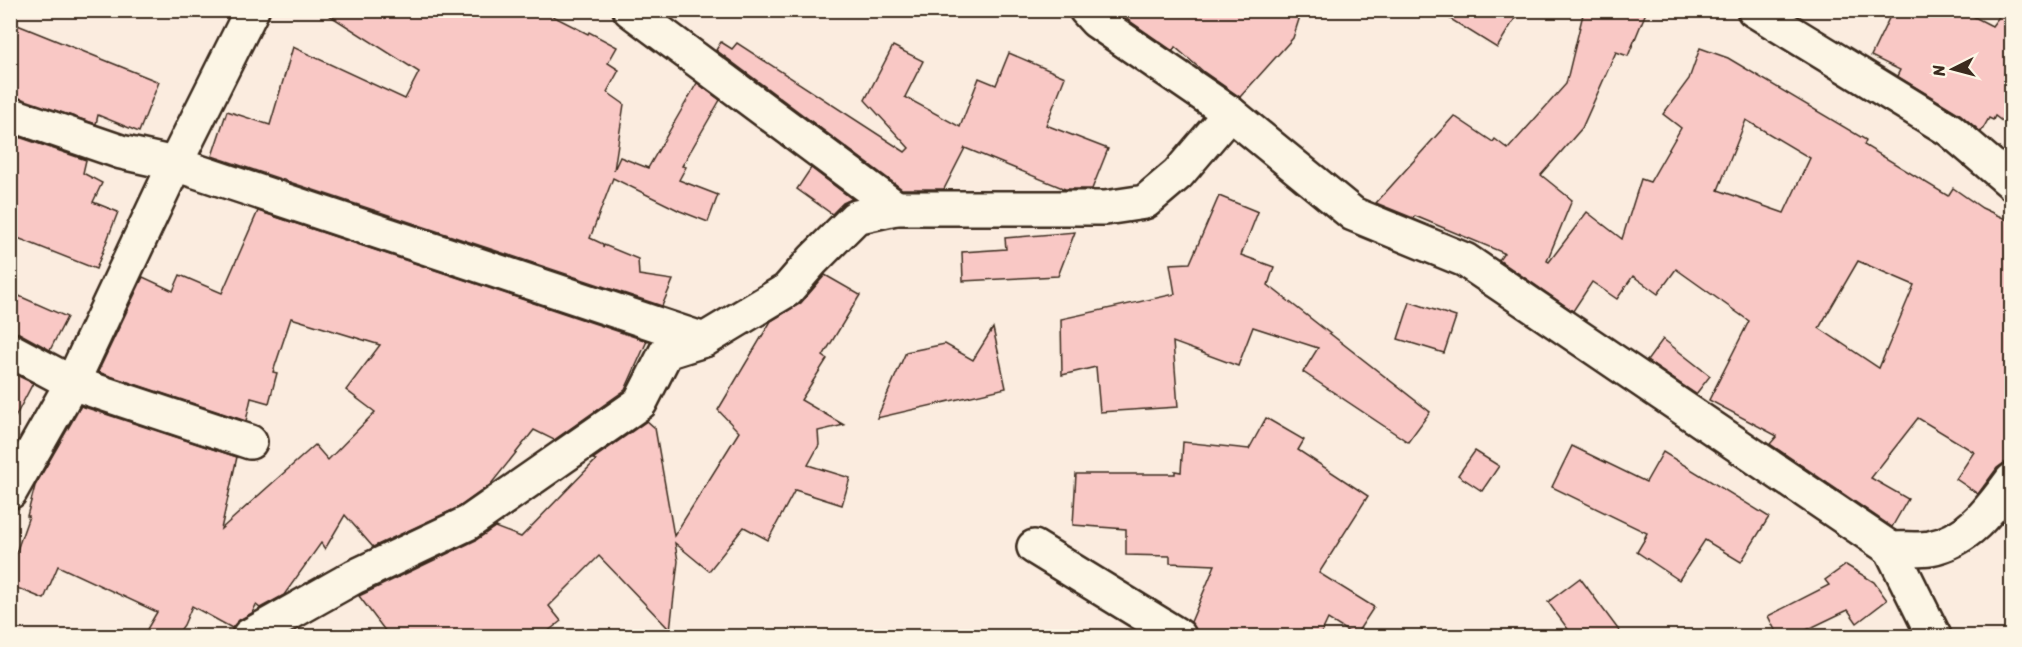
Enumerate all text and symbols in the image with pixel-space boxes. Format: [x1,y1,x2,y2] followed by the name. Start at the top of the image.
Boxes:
[1923,39,1983,99] north arrow
[1923,63,1954,79] text: N

